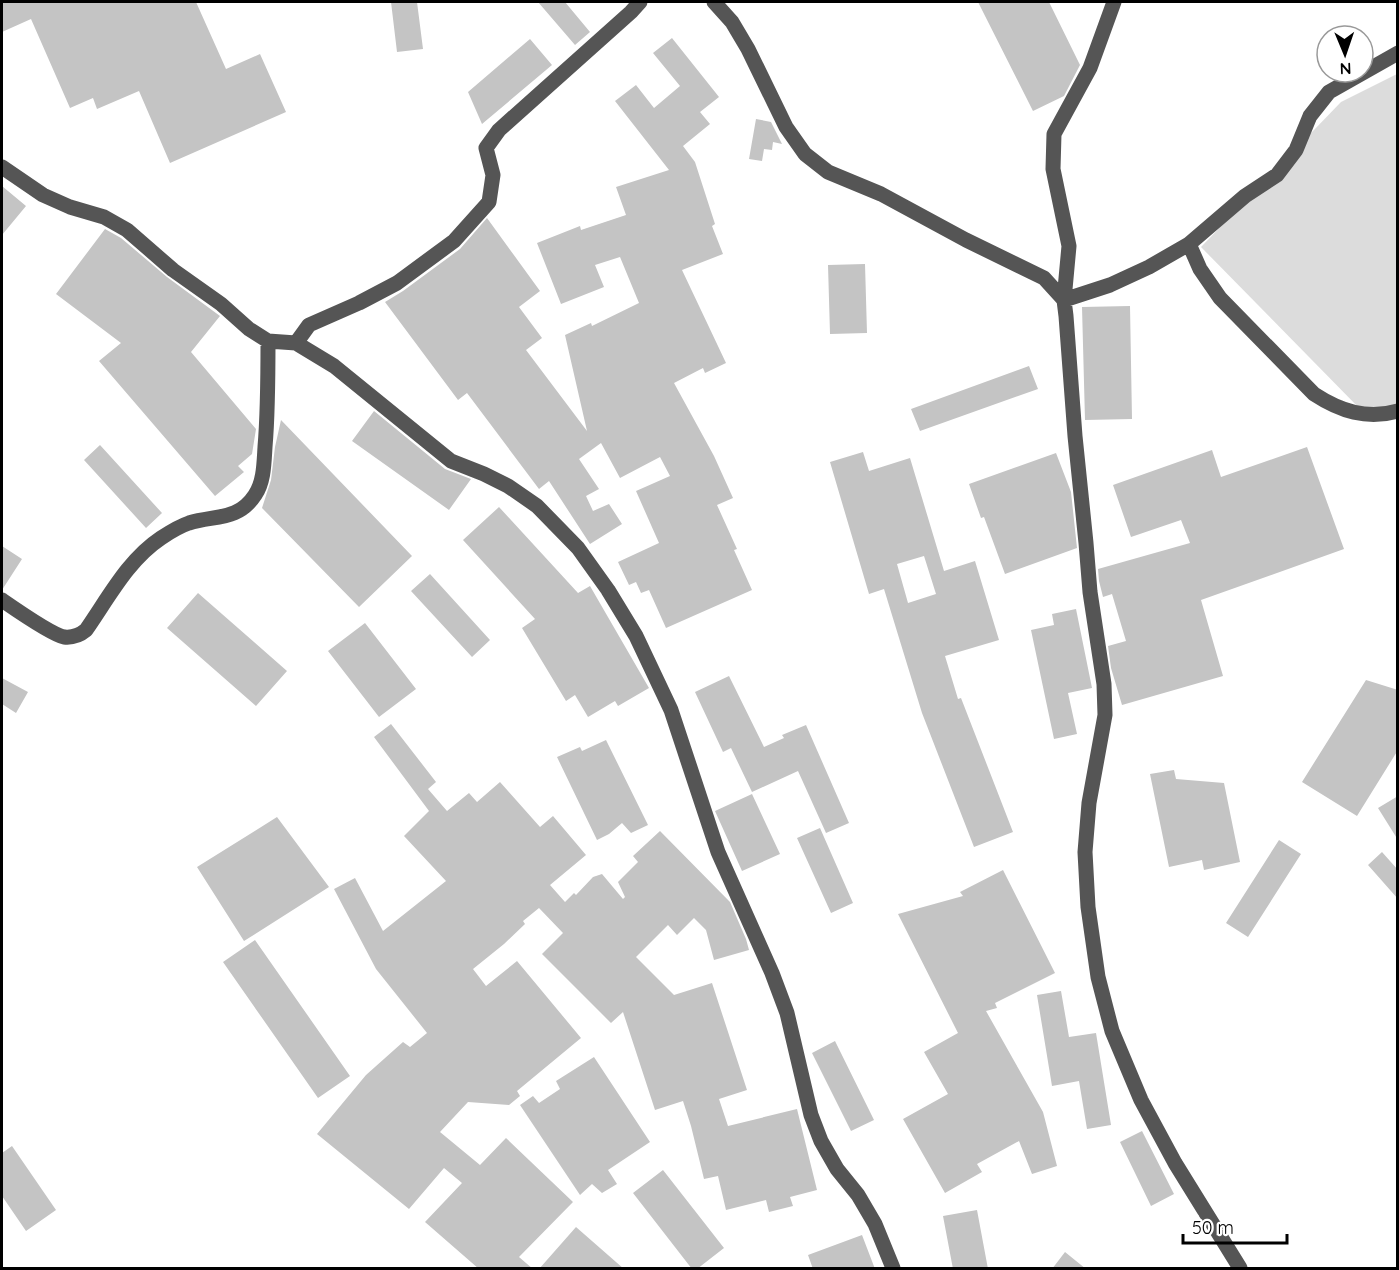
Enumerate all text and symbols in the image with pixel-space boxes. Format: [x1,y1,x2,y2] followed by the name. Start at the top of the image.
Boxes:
[1315,24,1375,84] north arrow
[1339,59,1352,79] text: N
[1183,1207,1286,1245] scale bar
[1192,1216,1234,1239] text: 50 m

